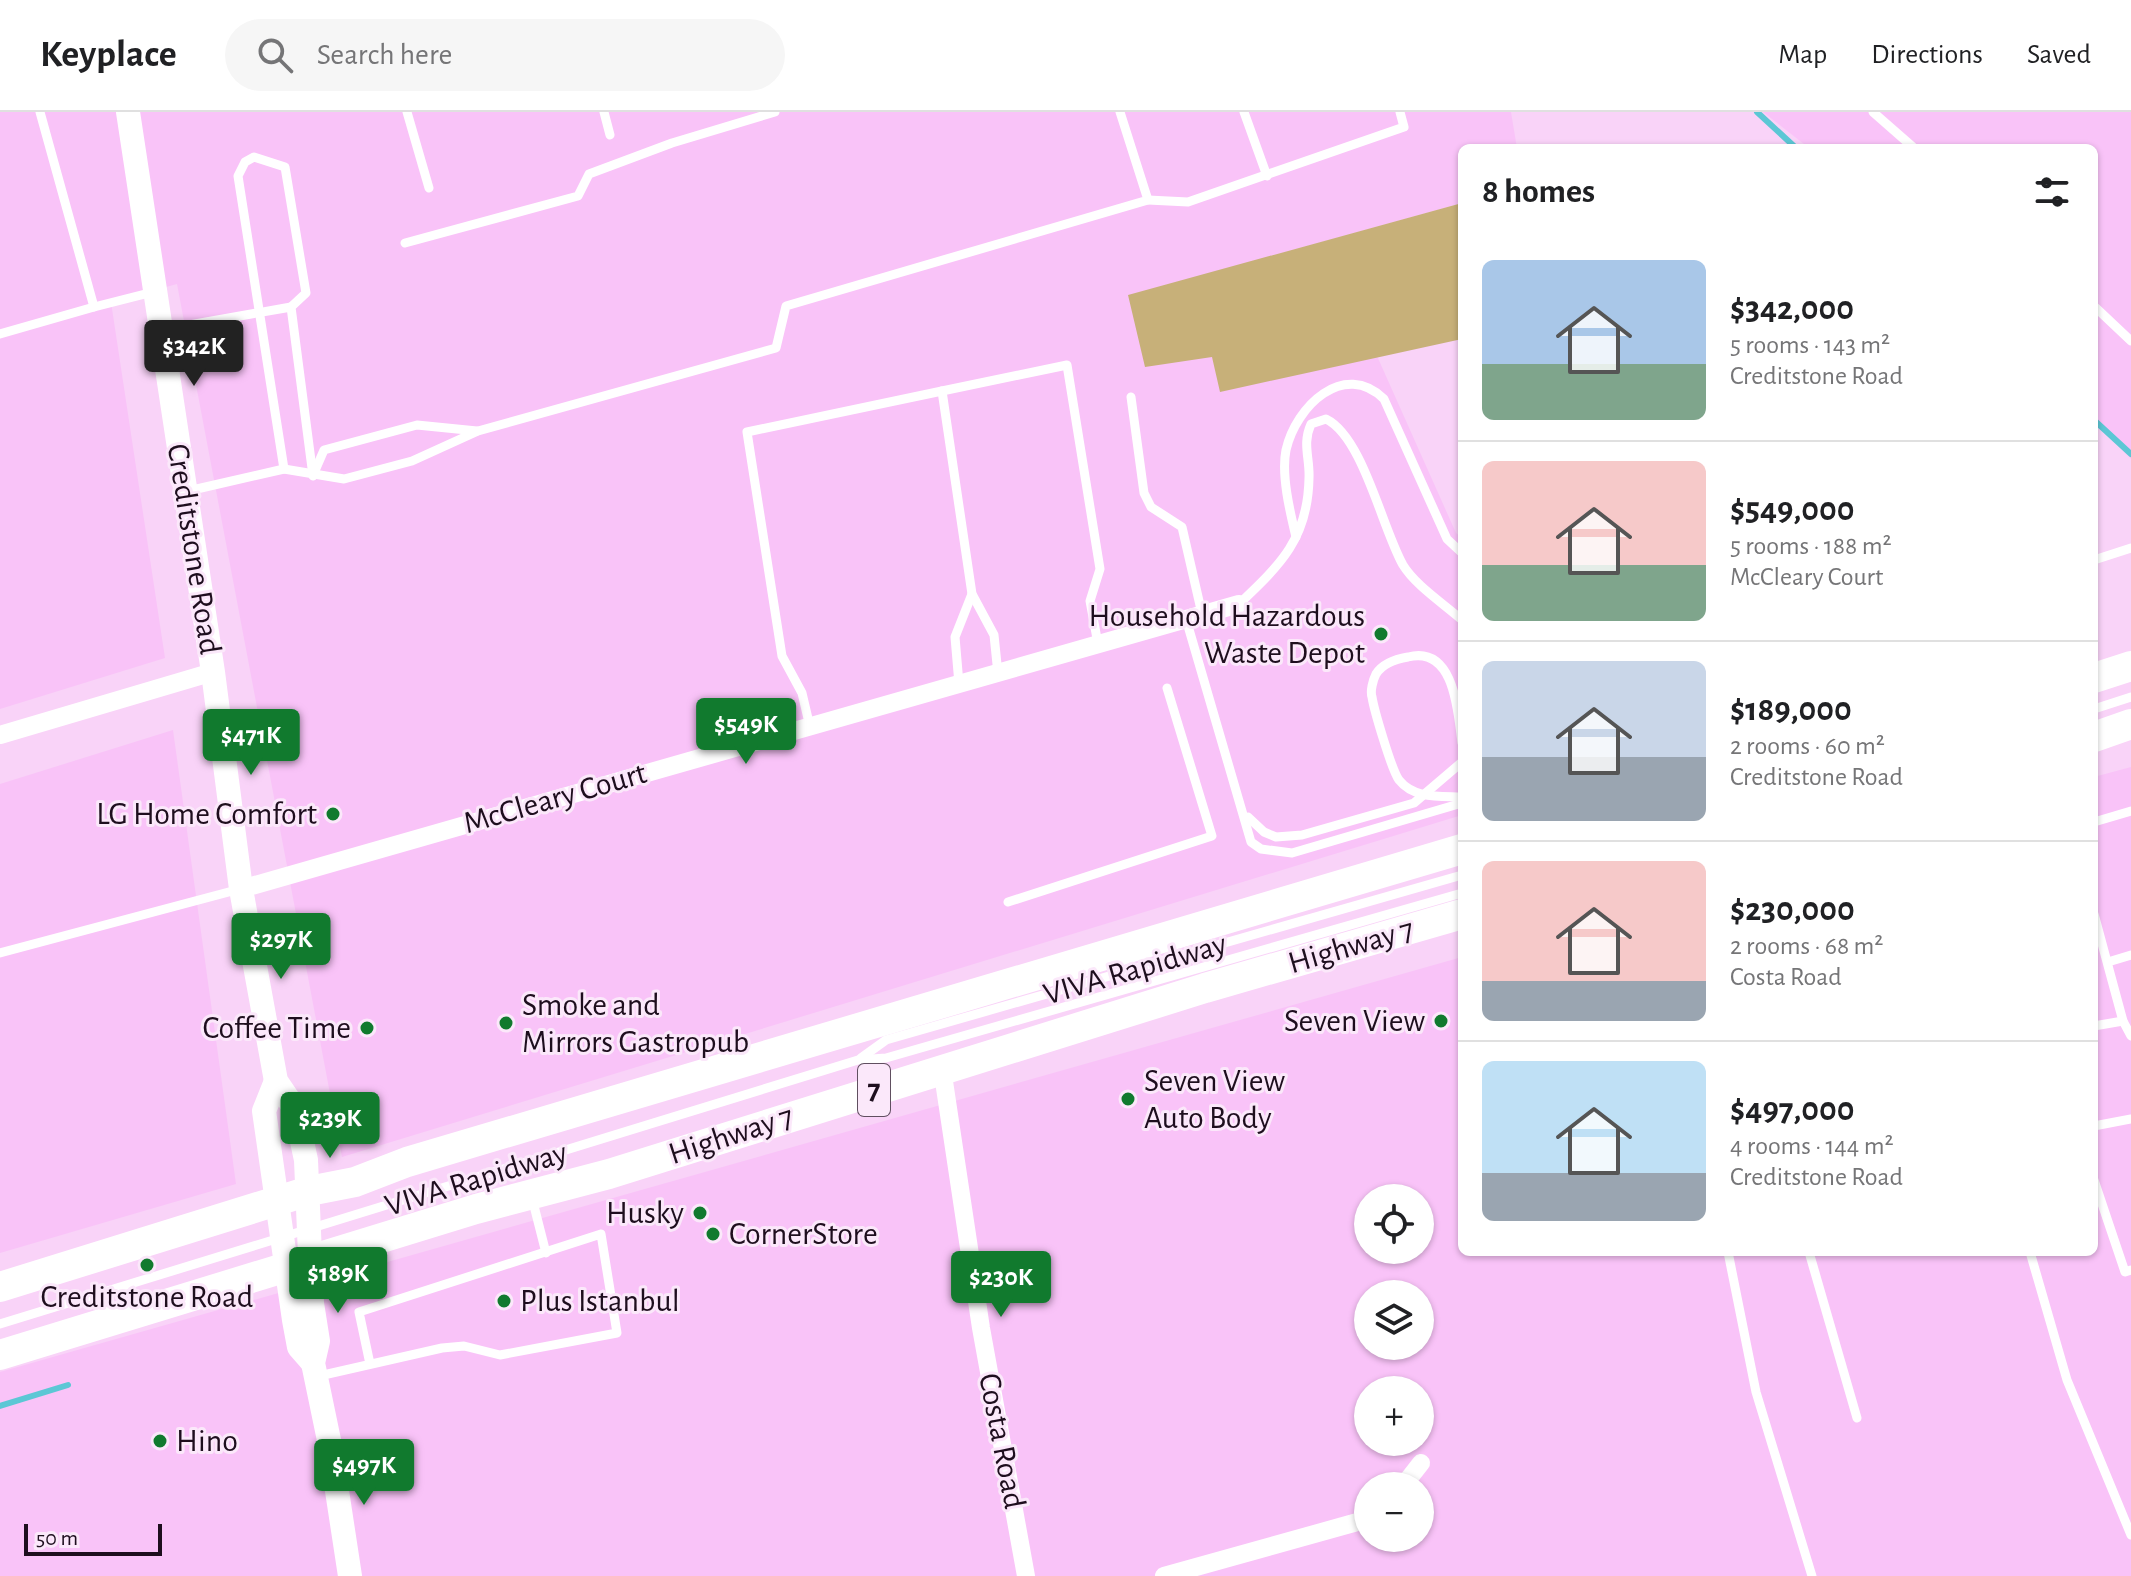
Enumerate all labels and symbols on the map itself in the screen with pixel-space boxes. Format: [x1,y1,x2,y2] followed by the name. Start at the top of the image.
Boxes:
[138,320,250,388] pin: $342K
[162,441,226,657] street label: Creditstone Road
[1089,600,1365,669] place label: Household Hazardous Waste Depot
[1372,625,1390,643] marker: Household Hazardous Waste Depot
[690,698,802,766] pin: $549K
[195,709,307,777] pin: $471K
[460,757,650,839] street label: McCleary Court
[96,798,317,830] place label: LG Home Comfort
[324,805,342,823] marker: LG Home Comfort
[225,913,337,981] pin: $297K
[1285,913,1417,979] street label: Highway 7
[1040,928,1230,1010] street label: VIVA Rapidway
[522,989,749,1058] place label: Smoke and Mirrors Gastropub
[1284,1005,1425,1037] place label: Seven View
[203,1012,351,1044] place label: Coffee Time
[1432,1012,1450,1030] marker: Seven View
[497,1014,515,1032] marker: Smoke and Mirrors Gastropub
[358,1019,376,1037] marker: Coffee Time
[858,1064,890,1116] road number: 7
[1144,1065,1285,1134] place label: Seven View Auto Body
[1119,1090,1137,1108] marker: Seven View Auto Body
[274,1092,386,1160] pin: $239K
[665,1100,797,1170] street label: Highway 7
[381,1136,571,1222] street label: VIVA Rapidway
[606,1197,684,1229] place label: Husky
[691,1204,709,1222] marker: Husky
[729,1218,878,1250] place label: CornerStore
[704,1225,722,1243] marker: CornerStore
[282,1247,394,1315] pin: $189K
[945,1251,1057,1319] pin: $230K
[138,1256,156,1274] marker: Creditstone Road
[41,1281,253,1313] place label: Creditstone Road
[520,1285,680,1317] place label: Plus Istanbul
[495,1292,513,1310] marker: Plus Istanbul
[973,1370,1031,1512] street label: Costa Road
[176,1425,238,1457] place label: Hino
[151,1432,169,1450] marker: Hino
[308,1439,420,1507] pin: $497K
[24,1520,162,1556] scale bar

